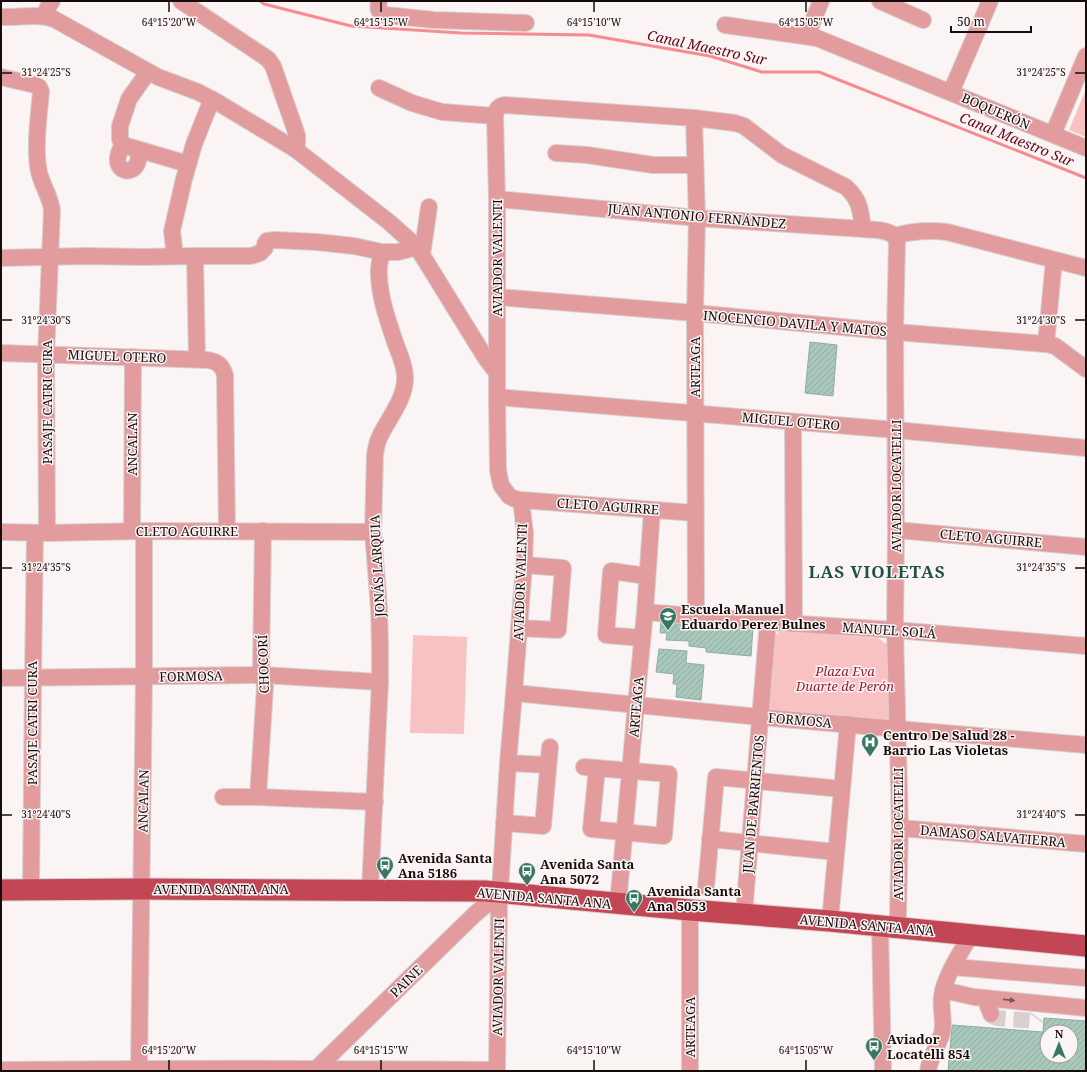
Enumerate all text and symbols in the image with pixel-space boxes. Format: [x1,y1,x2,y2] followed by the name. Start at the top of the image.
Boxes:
[951,8,1031,34] scale bar
[957,13,985,30] text: 50 m
[142,15,197,29] text: 64°15'20"W
[354,15,409,29] text: 64°15'15"W
[567,15,622,29] text: 64°15'10"W
[779,15,834,29] text: 64°15'05"W
[646,25,769,69] water label: Canal Maestro Sur
[21,65,71,79] text: 31°24'25"S
[1016,65,1066,79] text: 31°24'25"S
[959,88,1033,134] street label: BOQUERÓN
[957,107,1077,171] water label: Canal Maestro Sur
[488,199,506,317] street label: AVIADOR VALENTI
[606,199,787,233] street label: JUAN ANTONIO FERNÁNDEZ
[702,306,888,340] street label: INOCENCIO DAVILA Y MATOS
[21,313,71,327] text: 31°24'30"S
[1016,313,1066,327] text: 31°24'30"S
[686,336,704,397] street label: ARTEAGA
[38,339,56,464] street label: PASAJE CATRI CURA
[67,345,167,367] street label: MIGUEL OTERO
[741,408,841,434] street label: MIGUEL OTERO
[123,412,141,476] street label: ANCALAN
[887,419,905,553] street label: AVIADOR LOCATELLI
[556,493,660,519] street label: CLETO AGUIRRE
[365,514,389,619] street label: JONÁS LARQUIA
[136,522,238,540] street label: CLETO AGUIRRE
[509,523,531,641] street label: AVIADOR VALENTI
[939,525,1043,551] street label: CLETO AGUIRRE
[21,560,71,574] text: 31°24'35"S
[808,560,946,583] district label: LAS VIOLETAS
[1016,560,1066,574] text: 31°24'35"S
[681,600,826,633] place label: Escuela Manuel Eduardo Perez Bulnes
[658,606,678,631] school or university icon: Escuela Manuel Eduardo Perez Bulnes
[841,618,937,642] street label: MANUEL SOLÁ
[253,634,273,694] street label: CHOCORÍ
[23,660,41,785] street label: PASAJE CATRI CURA
[795,662,894,695] park label: Plaza Eva Duarte de Perón
[159,666,224,686] street label: FORMOSA
[624,675,648,738] street label: ARTEAGA
[768,708,833,732] street label: FORMOSA
[883,726,1015,759] place label: Centro De Salud 28 - Barrio Las Violetas
[860,732,880,757] hospital icon: Centro De Salud 28 - Barrio Las Violetas
[738,734,768,875] street label: JUAN DE BARRIENTOS
[889,767,907,901] street label: AVIADOR LOCATELLI
[133,769,153,833] street label: ANCALAN
[21,807,71,821] text: 31°24'40"S
[1016,807,1066,821] text: 31°24'40"S
[919,821,1068,851] street label: DAMASO SALVATIERRA
[398,849,492,882] place label: Avenida Santa Ana 5186
[375,855,395,880] bus stop icon: Avenida Santa Ana 5186
[540,855,634,888] place label: Avenida Santa Ana 5072
[517,861,537,886] bus stop icon: Avenida Santa Ana 5072
[153,880,289,898] street label: AVENIDA SANTA ANA
[647,882,741,915] place label: Avenida Santa Ana 5053
[476,883,613,913] street label: AVENIDA SANTA ANA
[624,888,644,913] bus stop icon: Avenida Santa Ana 5053
[799,910,936,940] street label: AVENIDA SANTA ANA
[488,918,508,1036] street label: AVIADOR VALENTI
[386,961,426,1001] street label: PAINE
[681,996,699,1057] street label: ARTEAGA
[1003,997,1015,1003] one-way arrow
[1039,1024,1079,1064] north arrow
[1055,1026,1064,1041] text: N
[887,1030,971,1063] place label: Aviador Locatelli 854
[864,1036,884,1061] bus stop icon: Aviador Locatelli 854
[142,1043,197,1057] text: 64°15'20"W
[354,1043,409,1057] text: 64°15'15"W
[567,1043,622,1057] text: 64°15'10"W
[779,1043,834,1057] text: 64°15'05"W

